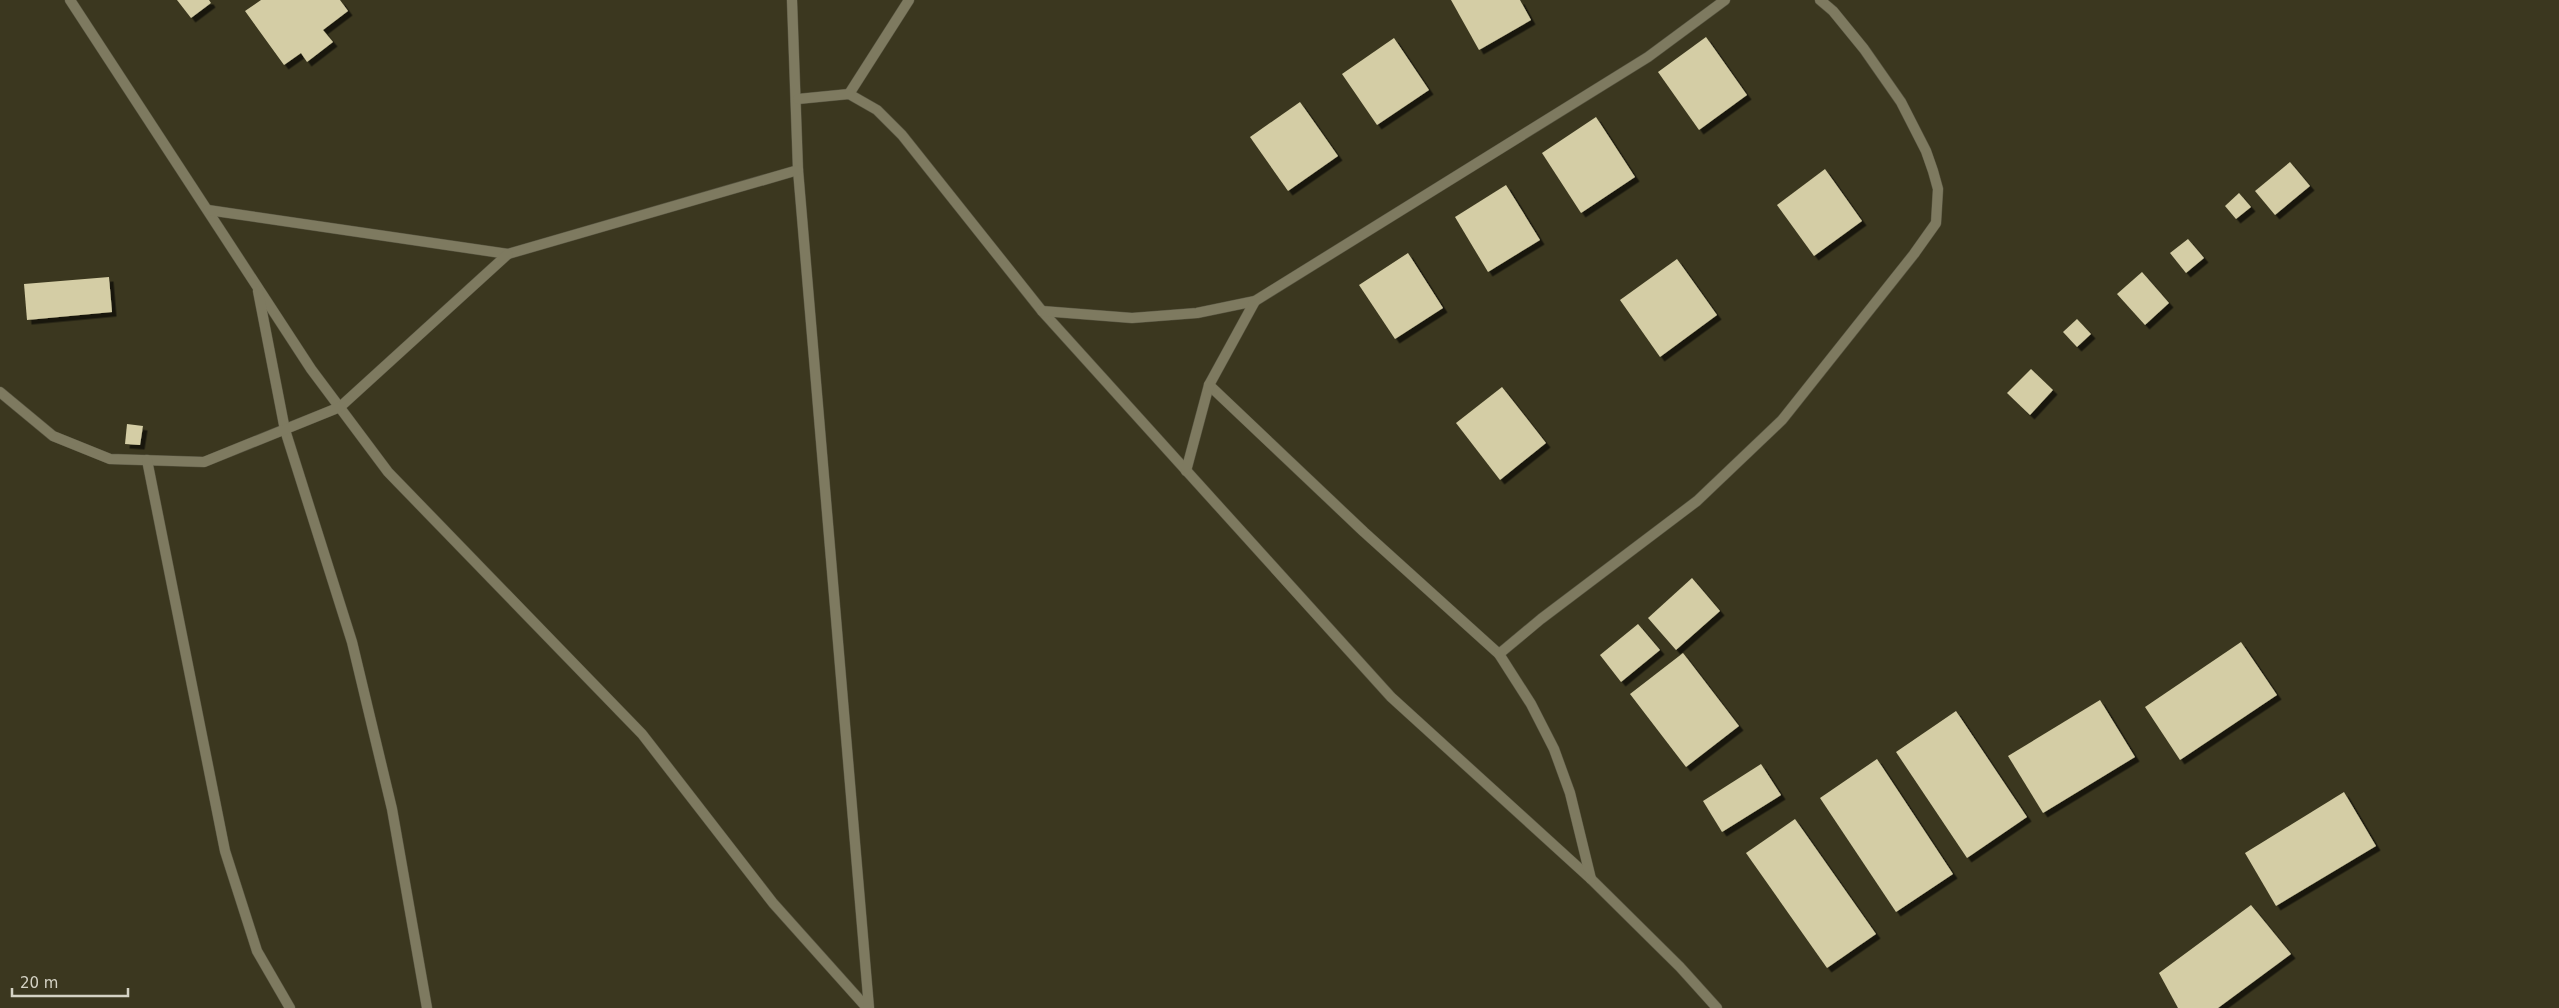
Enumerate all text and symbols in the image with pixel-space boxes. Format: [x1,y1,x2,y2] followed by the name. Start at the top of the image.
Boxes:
[12,966,129,998] scale bar
[20,974,58,992] text: 20 m

